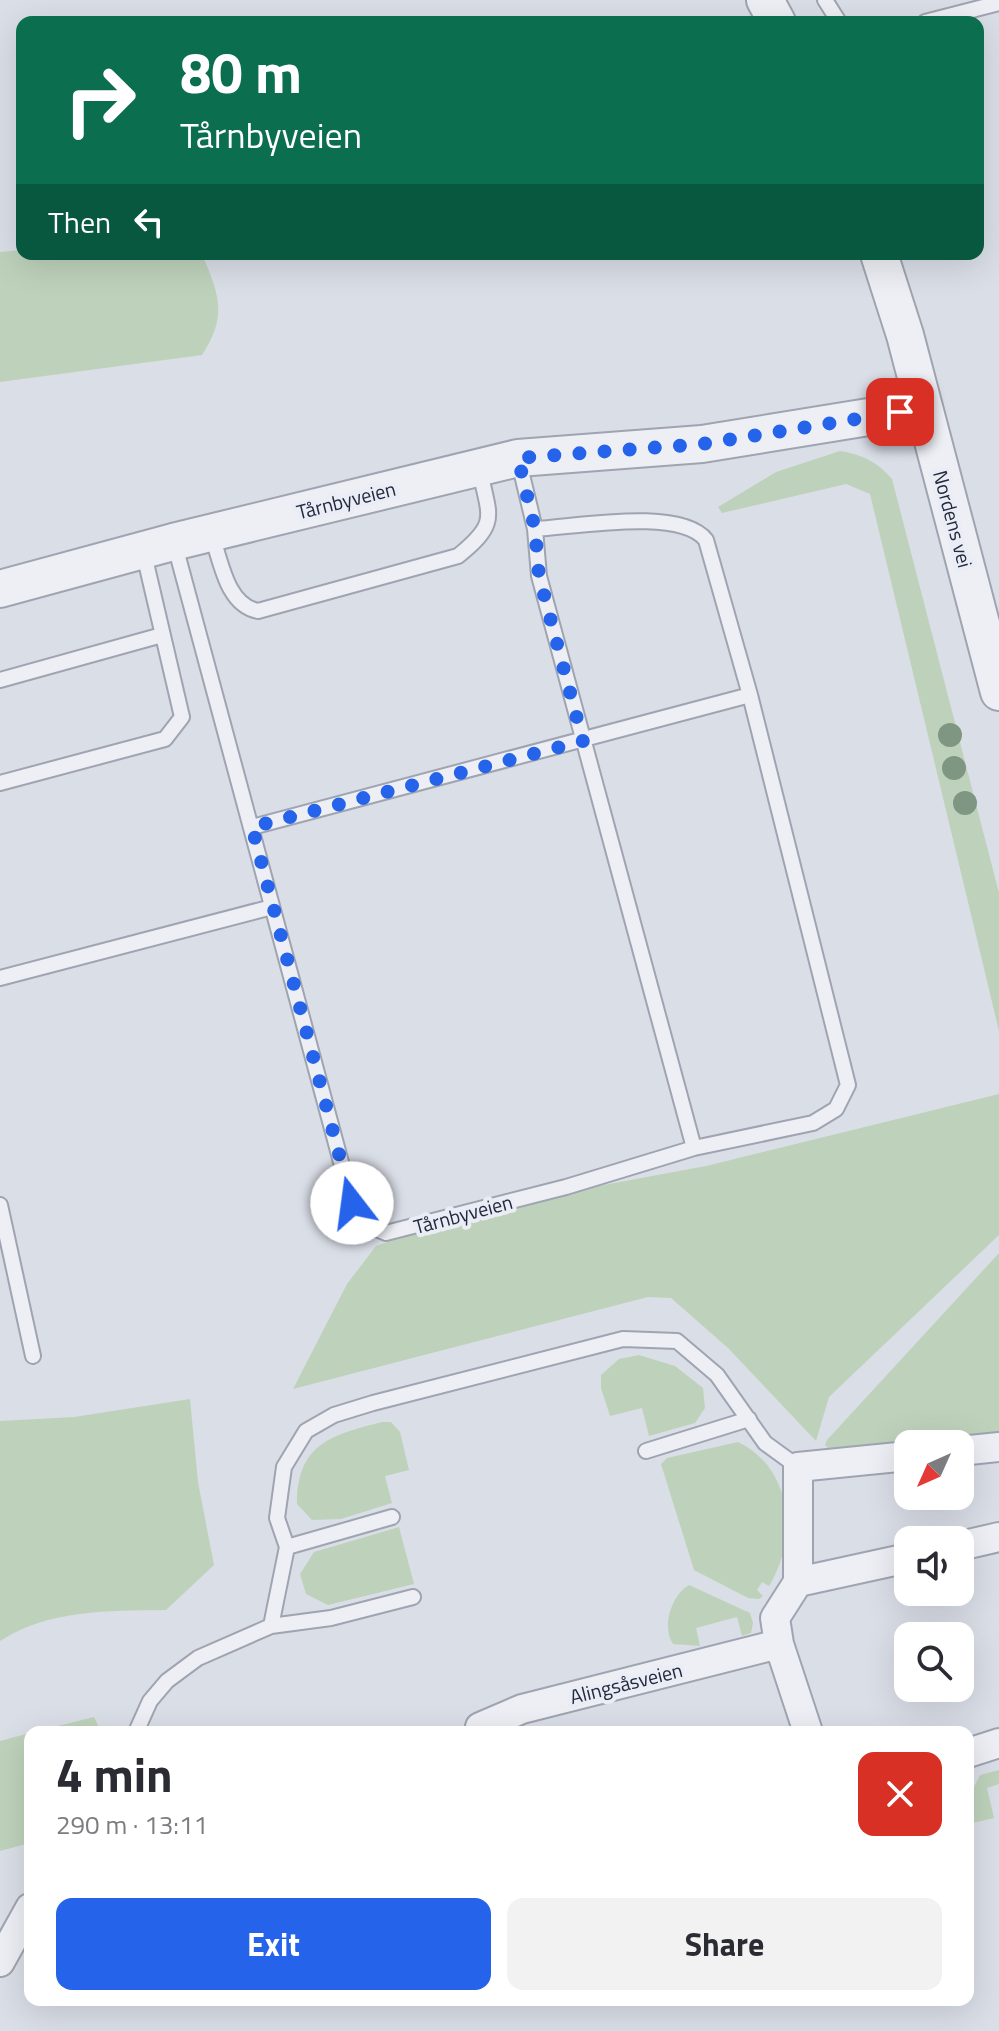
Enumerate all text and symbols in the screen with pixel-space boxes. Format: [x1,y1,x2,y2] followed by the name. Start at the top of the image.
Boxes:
[180,30,302,115] text: 80 m
[48,48,152,152] icon: right
[180,107,362,162] text: Tårnbyveien
[48,199,111,245] text: Then
[127,200,171,244] icon: left
[866,378,934,446] pin
[878,390,922,434] icon: arrive
[925,467,981,571] street label: Nordens vei
[293,473,399,527] street label: Tårnbyveien
[310,1161,394,1245] position arrow
[410,1186,516,1242] street label: Tårnbyveien
[894,1430,974,1510] north arrow
[894,1430,974,1702] map controls
[894,1526,974,1606] button: sound
[894,1622,974,1702] button: search
[566,1654,686,1712] street label: Alingsåsveien
[56,1738,173,1811] text: 4 min
[858,1752,942,1836] button: close
[56,1805,208,1844] text: 290 m · 13:11
[56,1898,491,1990] button: Exit
[507,1898,942,1990] button: Share

